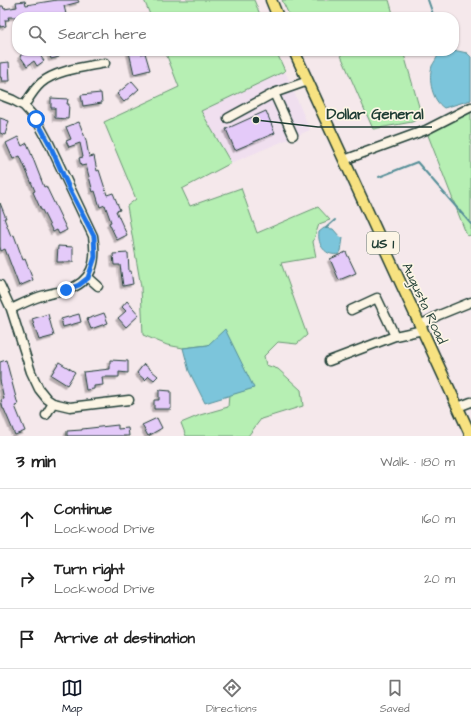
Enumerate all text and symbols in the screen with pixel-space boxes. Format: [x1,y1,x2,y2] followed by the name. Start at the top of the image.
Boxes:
[12,12,459,56] search box
[26,23,48,45] icon: search
[58,24,147,45] text: Search here
[318,100,432,127] callout: Dollar General
[326,104,424,125] text: Dollar General
[27,110,45,128] route start
[367,232,399,254] road number: US 1
[396,259,452,348] street label: Augusta Road
[57,281,75,299] route end
[16,450,56,474] text: 3 min
[380,453,455,471] text: Walk · 180 m
[54,499,112,520] text: Continue
[16,508,38,530] icon: ahead
[422,510,455,528] text: 160 m
[54,520,155,538] text: Lockwood Drive
[54,559,125,580] text: Turn right
[16,568,38,590] icon: right
[424,570,455,588] text: 20 m
[54,580,155,598] text: Lockwood Drive
[16,628,38,650] icon: arrive
[54,628,195,649] text: Arrive at destination
[61,677,83,716] tab: Map
[206,677,257,716] tab: Directions
[380,677,410,716] tab: Saved

